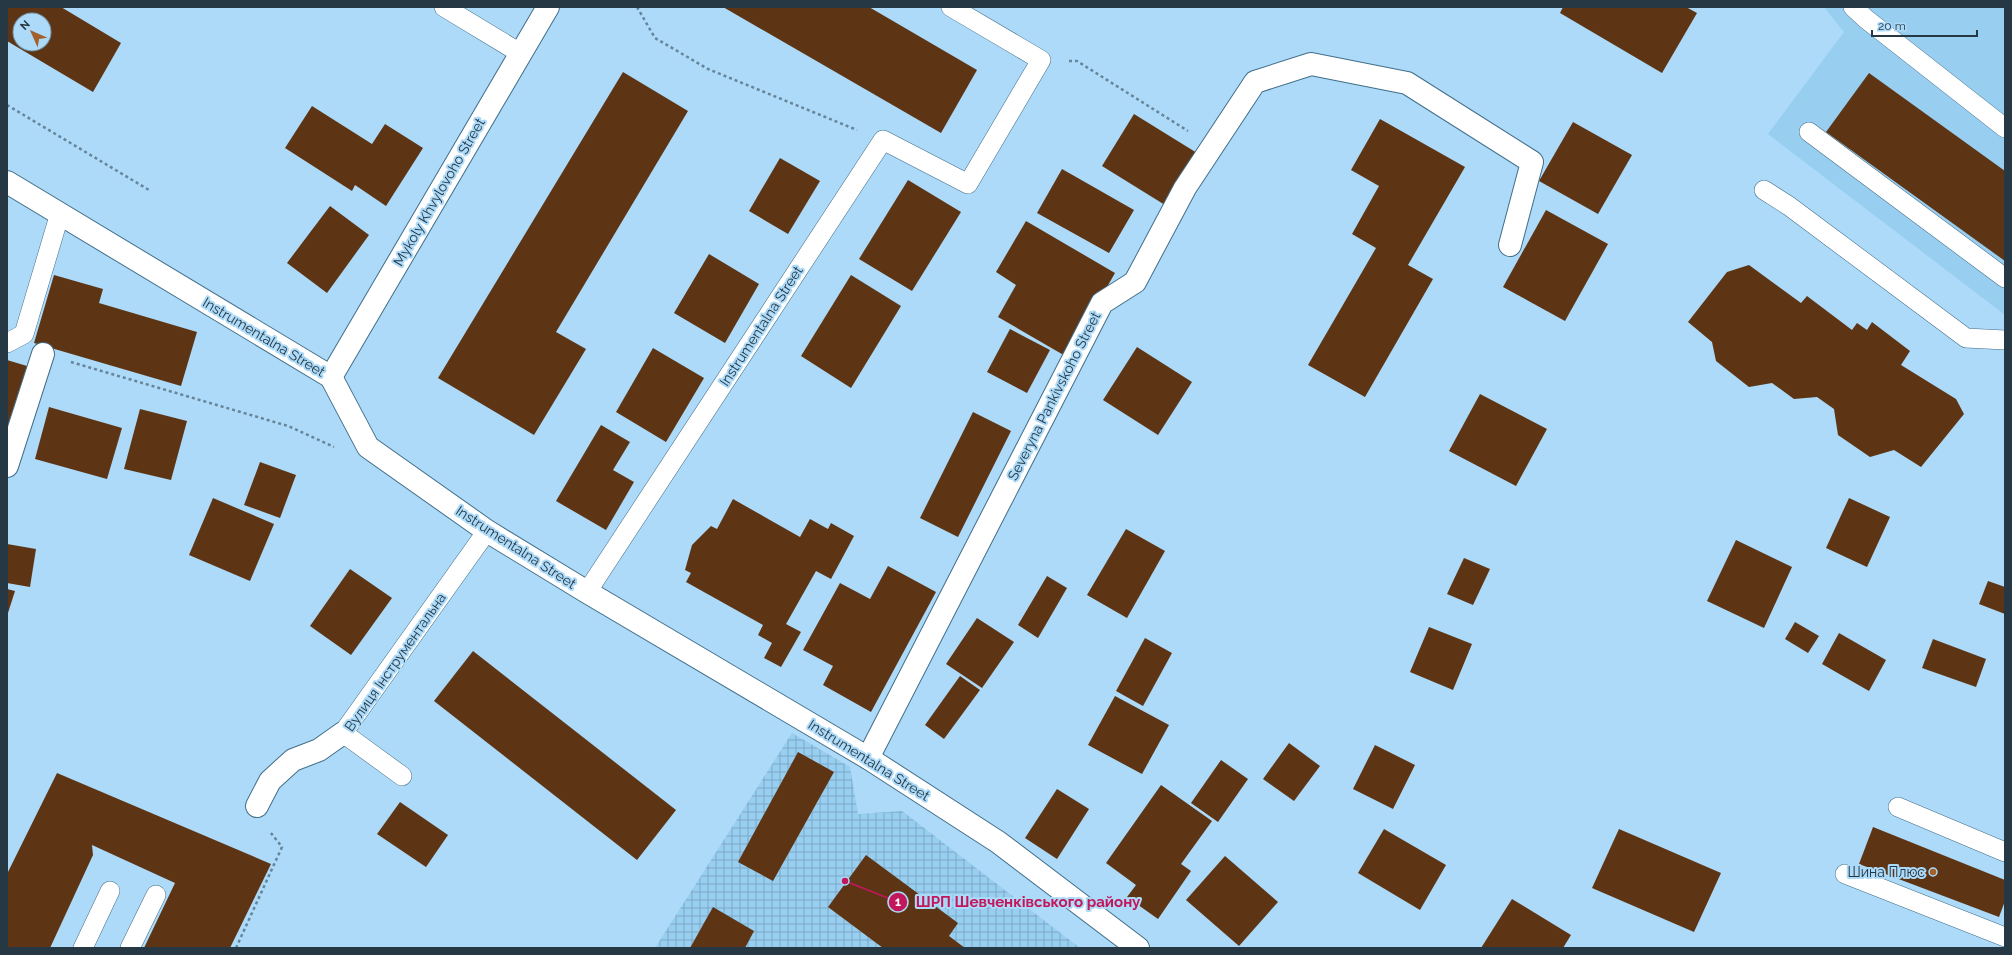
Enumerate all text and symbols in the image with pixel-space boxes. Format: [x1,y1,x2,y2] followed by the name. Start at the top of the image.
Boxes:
[12,12,52,52] north arrow
[1872,12,1977,38] scale bar
[18,18,33,33] text: N
[1878,19,1906,33] text: 20 m
[390,115,488,269] street label: Mykoly Khvylovoho Street
[716,263,806,389] street label: Instrumentalna Street
[200,294,328,380] street label: Instrumentalna Street
[1004,309,1104,483] street label: Severyna Pankivskoho Street
[453,502,579,592] street label: Instrumentalna Street
[341,590,449,734] street label: Вулиця Інструментальна
[805,716,933,804] street label: Instrumentalna Street
[1847,864,1925,880] place label: Шина Плюс
[1928,867,1938,877] marker: Шина Плюс
[888,888,1149,915] callout: ШРП Шевченківського району
[916,893,1141,911] text: ШРП Шевченківського району
[895,895,901,909] text: 1

